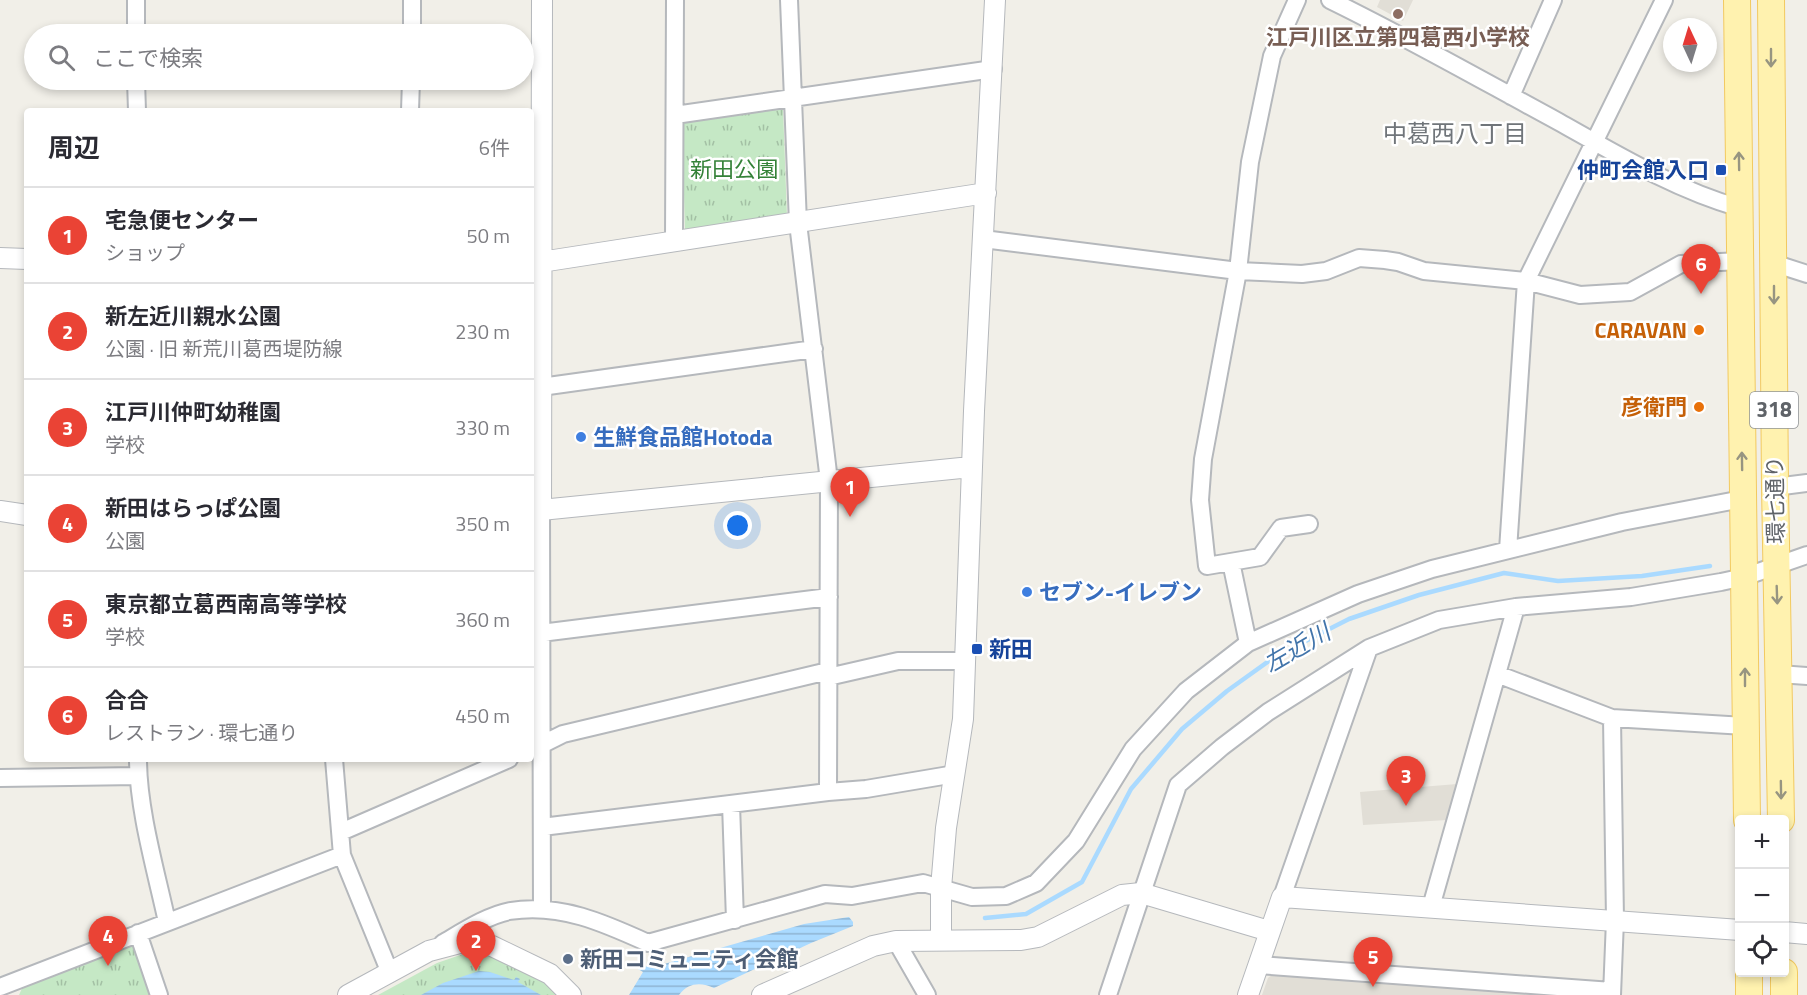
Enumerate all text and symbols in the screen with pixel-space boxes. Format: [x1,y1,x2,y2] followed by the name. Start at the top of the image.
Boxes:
[1391,7,1405,21] marker: 江戸川区立第四葛西小学校
[1663,18,1717,72] north arrow
[1266,20,1530,54] place label: 江戸川区立第四葛西小学校
[24,24,534,90] search box
[45,41,78,74] icon: search
[93,41,203,75] text: ここで検索
[1766,48,1777,68] one-way arrow
[1383,115,1527,151] district label: 中葛西八丁目
[48,128,100,167] text: 周辺
[479,132,510,163] text: 6件
[690,152,778,186] park label: 新田公園
[1733,152,1745,172] one-way arrow
[1577,153,1709,187] place label: 仲町会館入口
[1714,163,1728,177] marker: 仲町会館入口
[105,203,259,237] text: 宅急便センター
[62,220,73,251] text: 1
[466,220,510,251] text: 50 m
[105,237,185,268] text: ショップ
[1682,244,1720,294] pin: 6
[1768,285,1779,305] one-way arrow
[105,299,281,333] text: 新左近川親水公園
[1595,313,1687,347] place label: CARAVAN
[62,316,73,347] text: 2
[455,316,510,347] text: 230 m
[1692,323,1706,337] marker: CARAVAN
[105,333,343,364] text: 公園 · 旧 新荒川葛西堤防線
[1621,390,1687,424] place label: 彦衛門
[1750,392,1798,428] road number: 318
[105,395,281,429] text: 江戸川仲町幼稚園
[1692,400,1706,414] marker: 彦衛門
[62,412,73,443] text: 3
[455,412,510,443] text: 330 m
[593,420,773,454] place label: 生鮮食品館Hotoda
[105,429,145,460] text: 学校
[574,430,588,444] marker: 生鮮食品館Hotoda
[1736,452,1748,472] one-way arrow
[1757,456,1793,544] street label: 環七通り
[830,468,870,517] pin: 1
[105,491,281,525] text: 新田はらっぱ公園
[62,508,73,539] text: 4
[455,508,510,539] text: 350 m
[723,511,752,540] your location
[105,525,145,556] text: 公園
[1039,575,1202,609] place label: セブン-イレブン
[1020,585,1034,599] marker: セブン-イレブン
[1771,585,1783,605] one-way arrow
[105,587,347,621] text: 東京都立葛西南高等学校
[62,604,73,635] text: 5
[455,604,510,635] text: 360 m
[1256,612,1339,681] water label: 左近川
[105,621,145,652] text: 学校
[989,632,1033,666] place label: 新田
[970,642,984,656] marker: 新田
[1739,668,1751,688] one-way arrow
[105,683,149,717] text: 合合
[62,700,73,731] text: 6
[455,700,510,731] text: 450 m
[105,717,298,748] text: レストラン · 環七通り
[1386,756,1426,806] pin: 3
[1775,780,1787,800] one-way arrow
[1735,815,1789,977] map controls
[1735,815,1789,869] button: +
[1735,869,1789,923] button: −
[88,916,128,966] pin: 4
[456,922,496,971] pin: 2
[1735,923,1789,977] button: locate
[1354,938,1392,987] pin: 5
[580,942,799,976] place label: 新田コミュニティ会館
[561,952,575,966] marker: 新田コミュニティ会館

